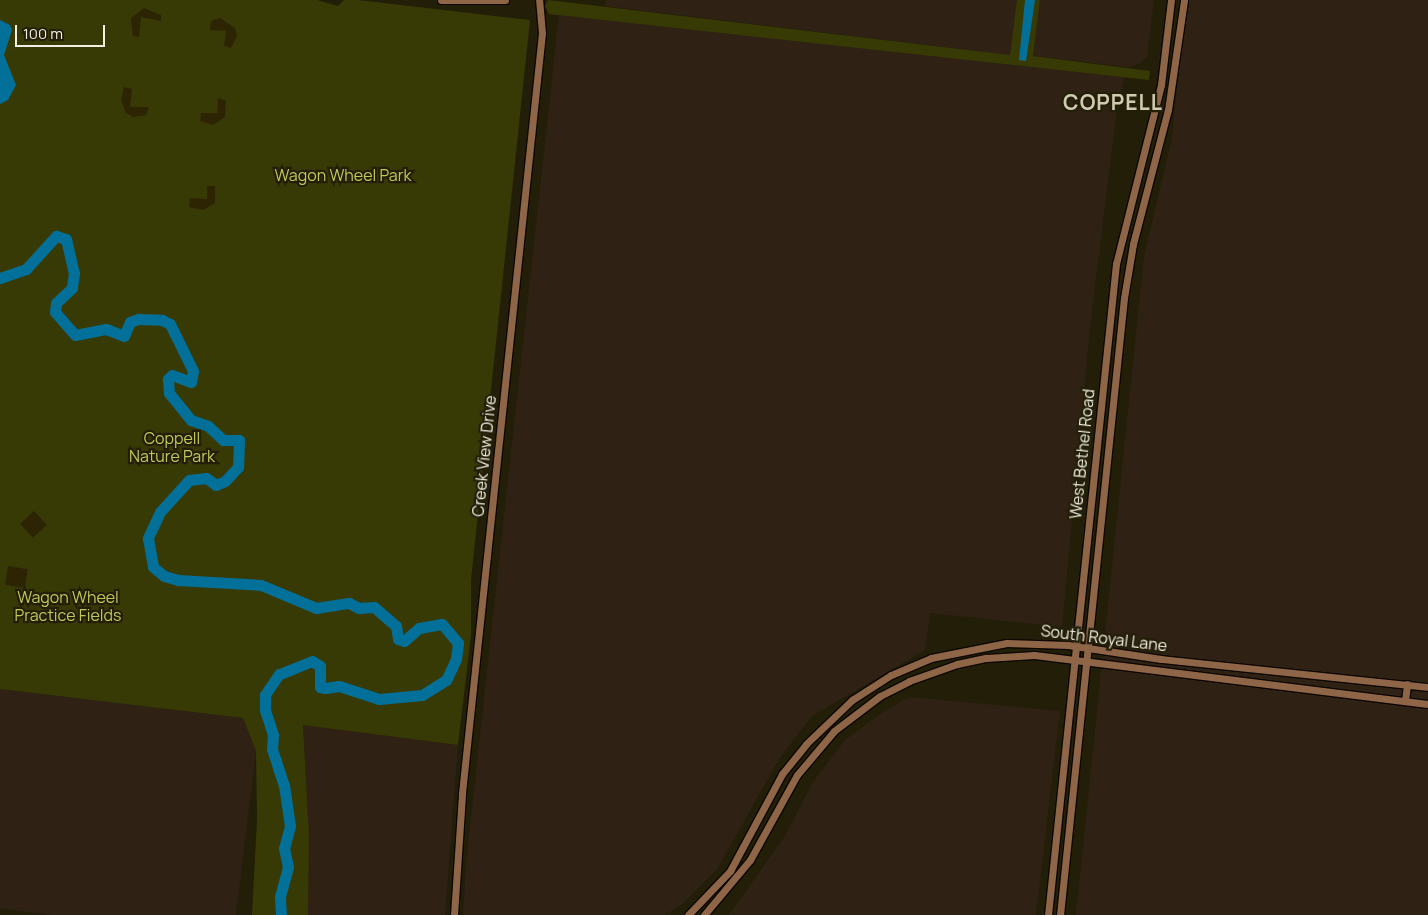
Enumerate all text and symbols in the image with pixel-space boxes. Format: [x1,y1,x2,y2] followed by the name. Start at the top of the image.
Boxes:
[18,15,108,47] scale bar
[23,23,63,44] text: 100 m
[1062,89,1164,115] district label: COPPELL
[275,165,411,185] park label: Wagon Wheel Park
[1066,388,1098,520] street label: West Bethel Road
[468,394,500,518] street label: Creek View Drive
[129,428,215,466] park label: Coppell Nature Park
[15,587,121,625] park label: Wagon Wheel Practice Fields
[1040,621,1168,655] street label: South Royal Lane

